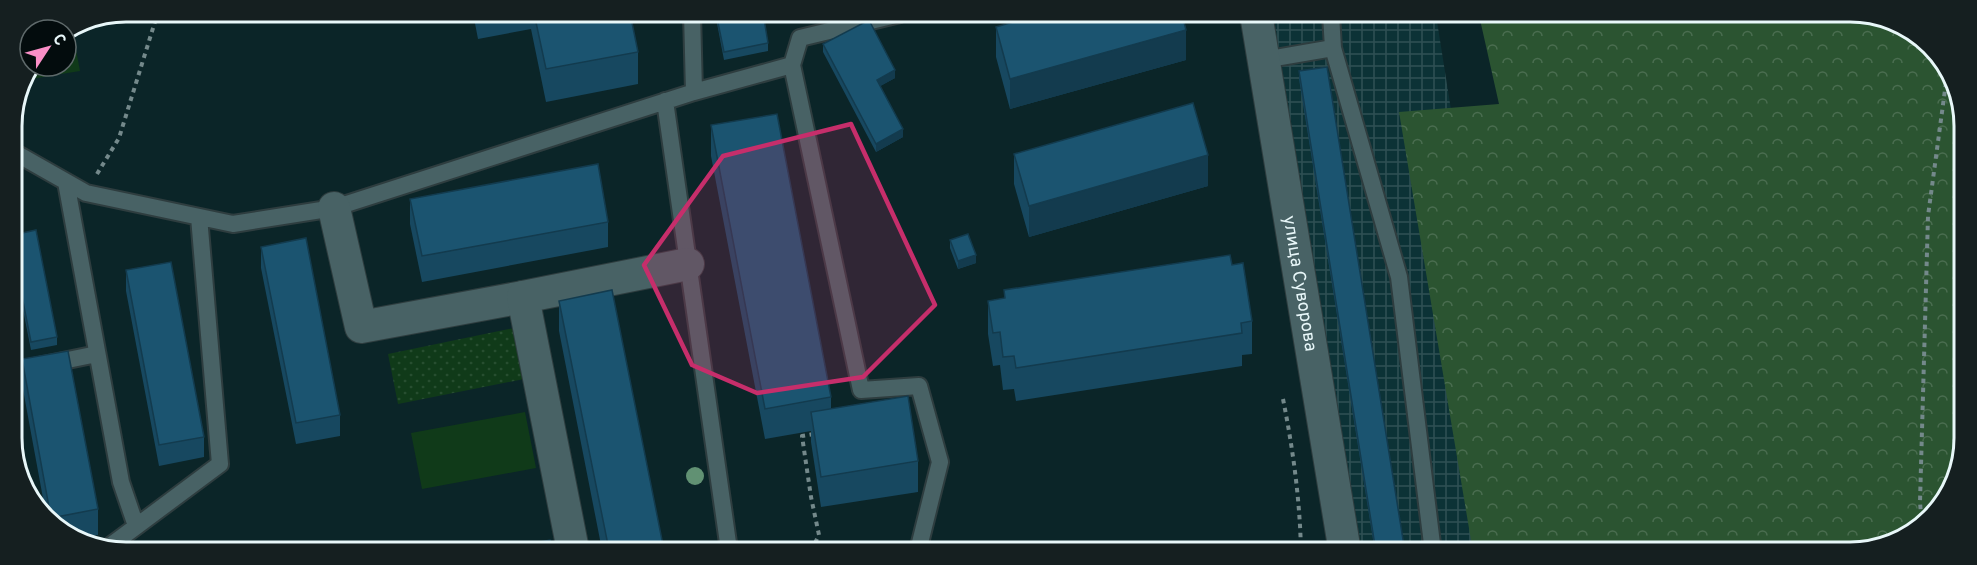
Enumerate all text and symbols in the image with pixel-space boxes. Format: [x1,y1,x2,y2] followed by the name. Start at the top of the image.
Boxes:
[18,18,78,78] north arrow
[47,30,70,50] text: С
[1277,214,1322,353] street label: улица Суворова

